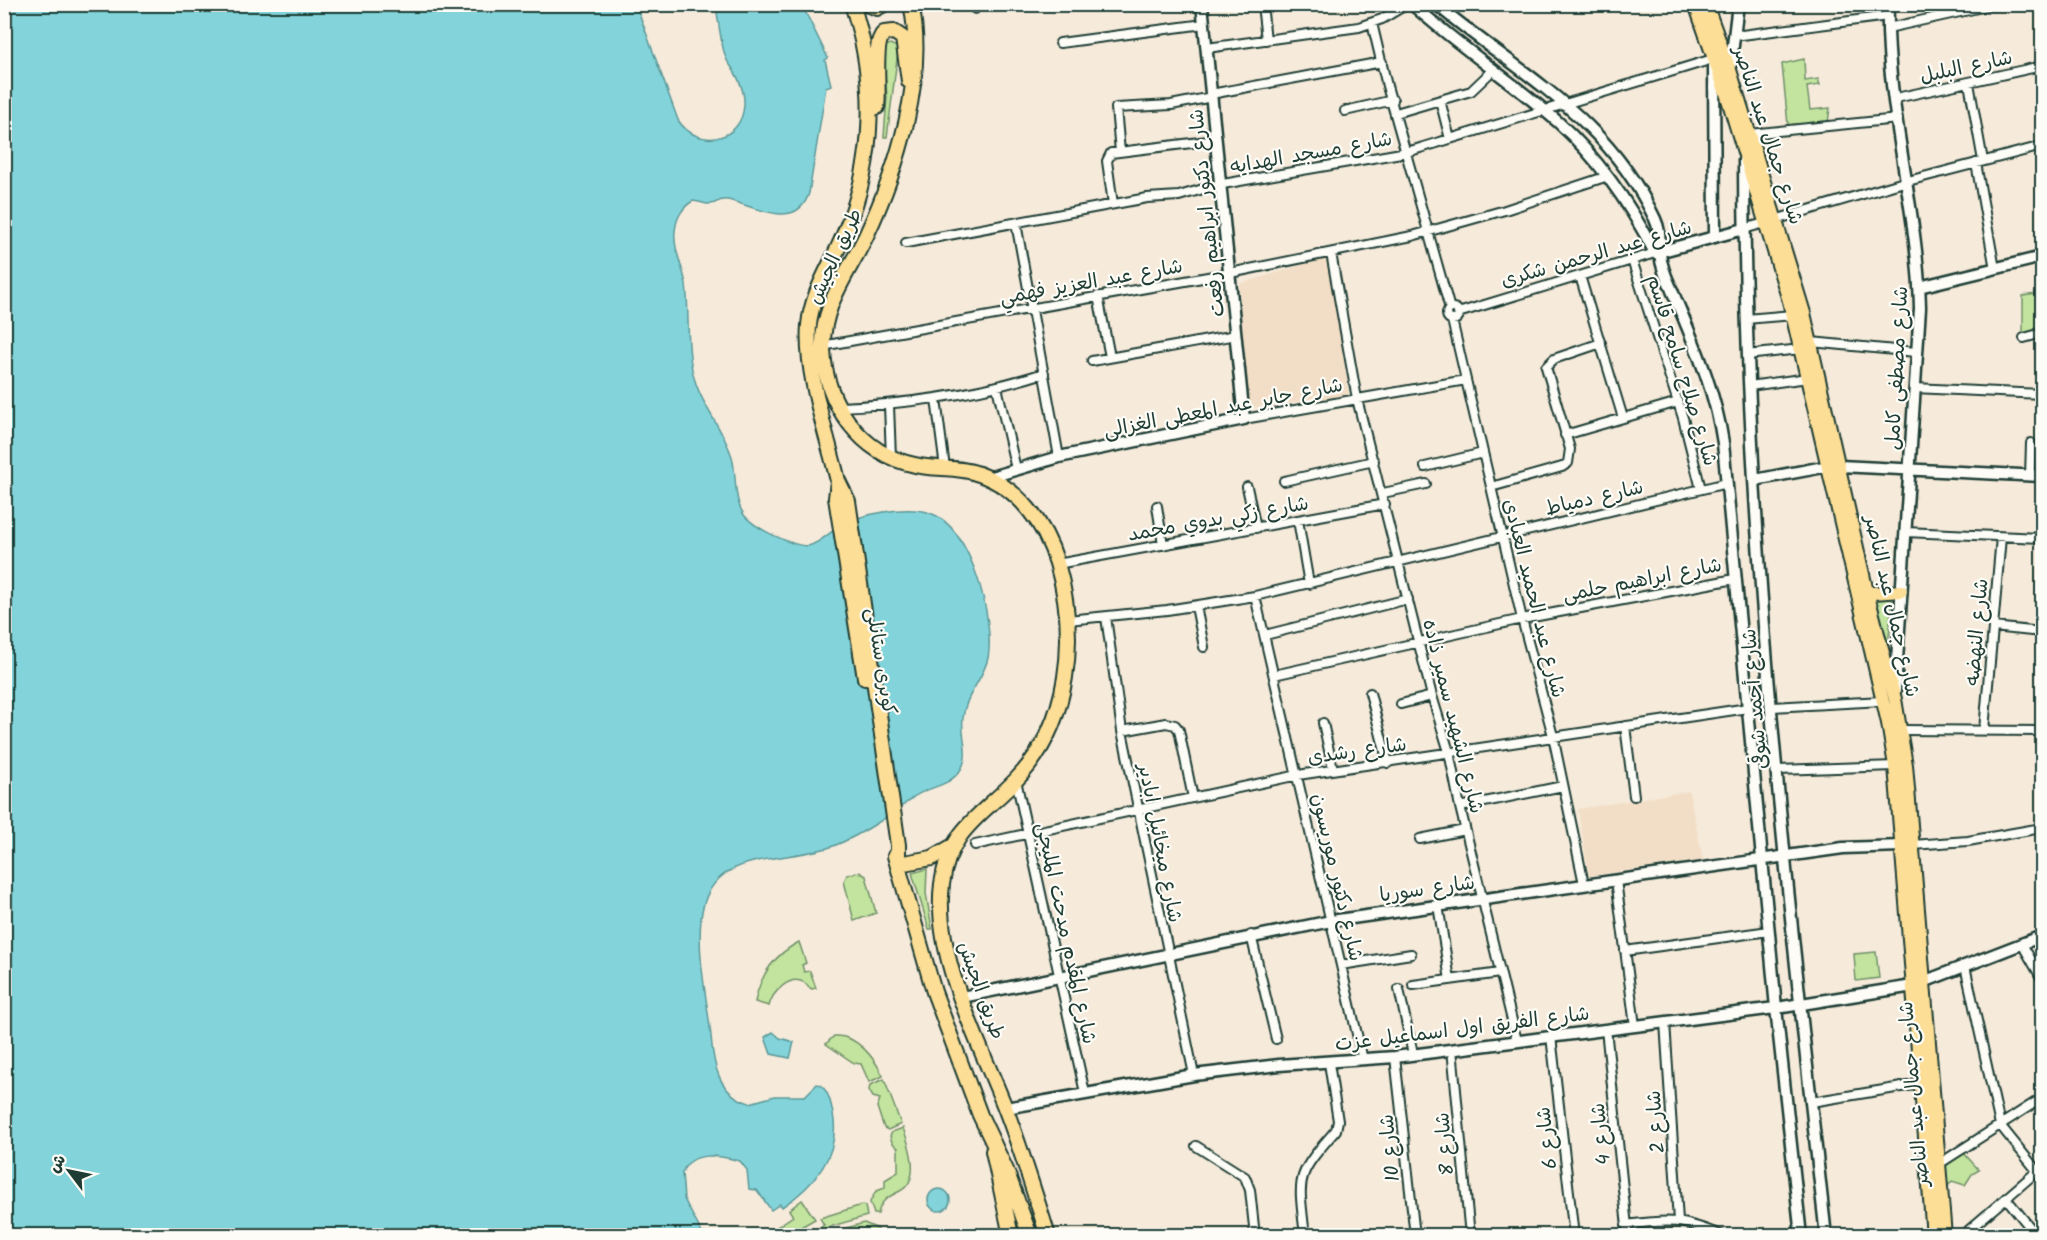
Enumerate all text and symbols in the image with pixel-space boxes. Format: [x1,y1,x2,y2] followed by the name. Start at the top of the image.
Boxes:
[1723,40,1811,229] street label: شارع جمال عبد الناصر
[1917,43,2016,93] street label: شارع البلبل
[1181,107,1235,318] street label: شارع دكتور ابراهيم رفعت
[1228,124,1395,184] street label: شارع مسجد الهدايه
[800,204,872,310] street label: طريق الجيش
[1497,212,1696,298] street label: شارع عبد الرحمن شكرى
[997,251,1185,315] street label: شارع عبد العزيز فهمي
[1637,271,1725,470] street label: شارع صلاح سامح قاسم
[1878,285,1918,451] street label: شارع مصطفى كامل
[1101,370,1346,448] street label: شارع جابر عبد المعطى الغزالى
[1542,472,1647,526] street label: شارع دمياط
[1125,488,1311,552] street label: شارع زكي بدوي محمد
[1493,496,1573,701] street label: شارع عبد الحميد العبادى
[1854,510,1928,701] street label: شارع جمال عبد الناصر
[1560,550,1725,612] street label: شارع ابراهيم حلمى
[1957,577,1999,687] street label: شارع النهضه
[856,605,904,717] street label: كوبرى ستانلى
[1412,616,1492,817] street label: شارع الشهيد سمير ذاده
[1734,627,1778,771] street label: شارع أحمد شوقى
[1306,729,1409,775] street label: شارع رشدى
[1128,759,1190,925] street label: شارع ميخائيل ابادير
[1301,790,1371,965] street label: شارع دكتور موريسون
[1026,820,1104,1047] street label: شارع المقدم مدحت المليجى
[1378,867,1477,913] street label: شارع سوريا
[948,937,1013,1044] street label: طريق الجيش
[1333,998,1591,1061] street label: شارع الفريق اول اسماعيل عزت
[1891,1000,1939,1190] street label: شارع جمال عبد الناصر
[1639,1089,1675,1154] street label: شارع 2
[1583,1101,1621,1166] street label: شارع 4
[1528,1105,1568,1171] street label: شارع 6
[1427,1111,1465,1177] street label: شارع 8
[1372,1113,1410,1183] street label: شارع 10
[39,1141,99,1201] north arrow
[42,1150,73,1178] text: ش

